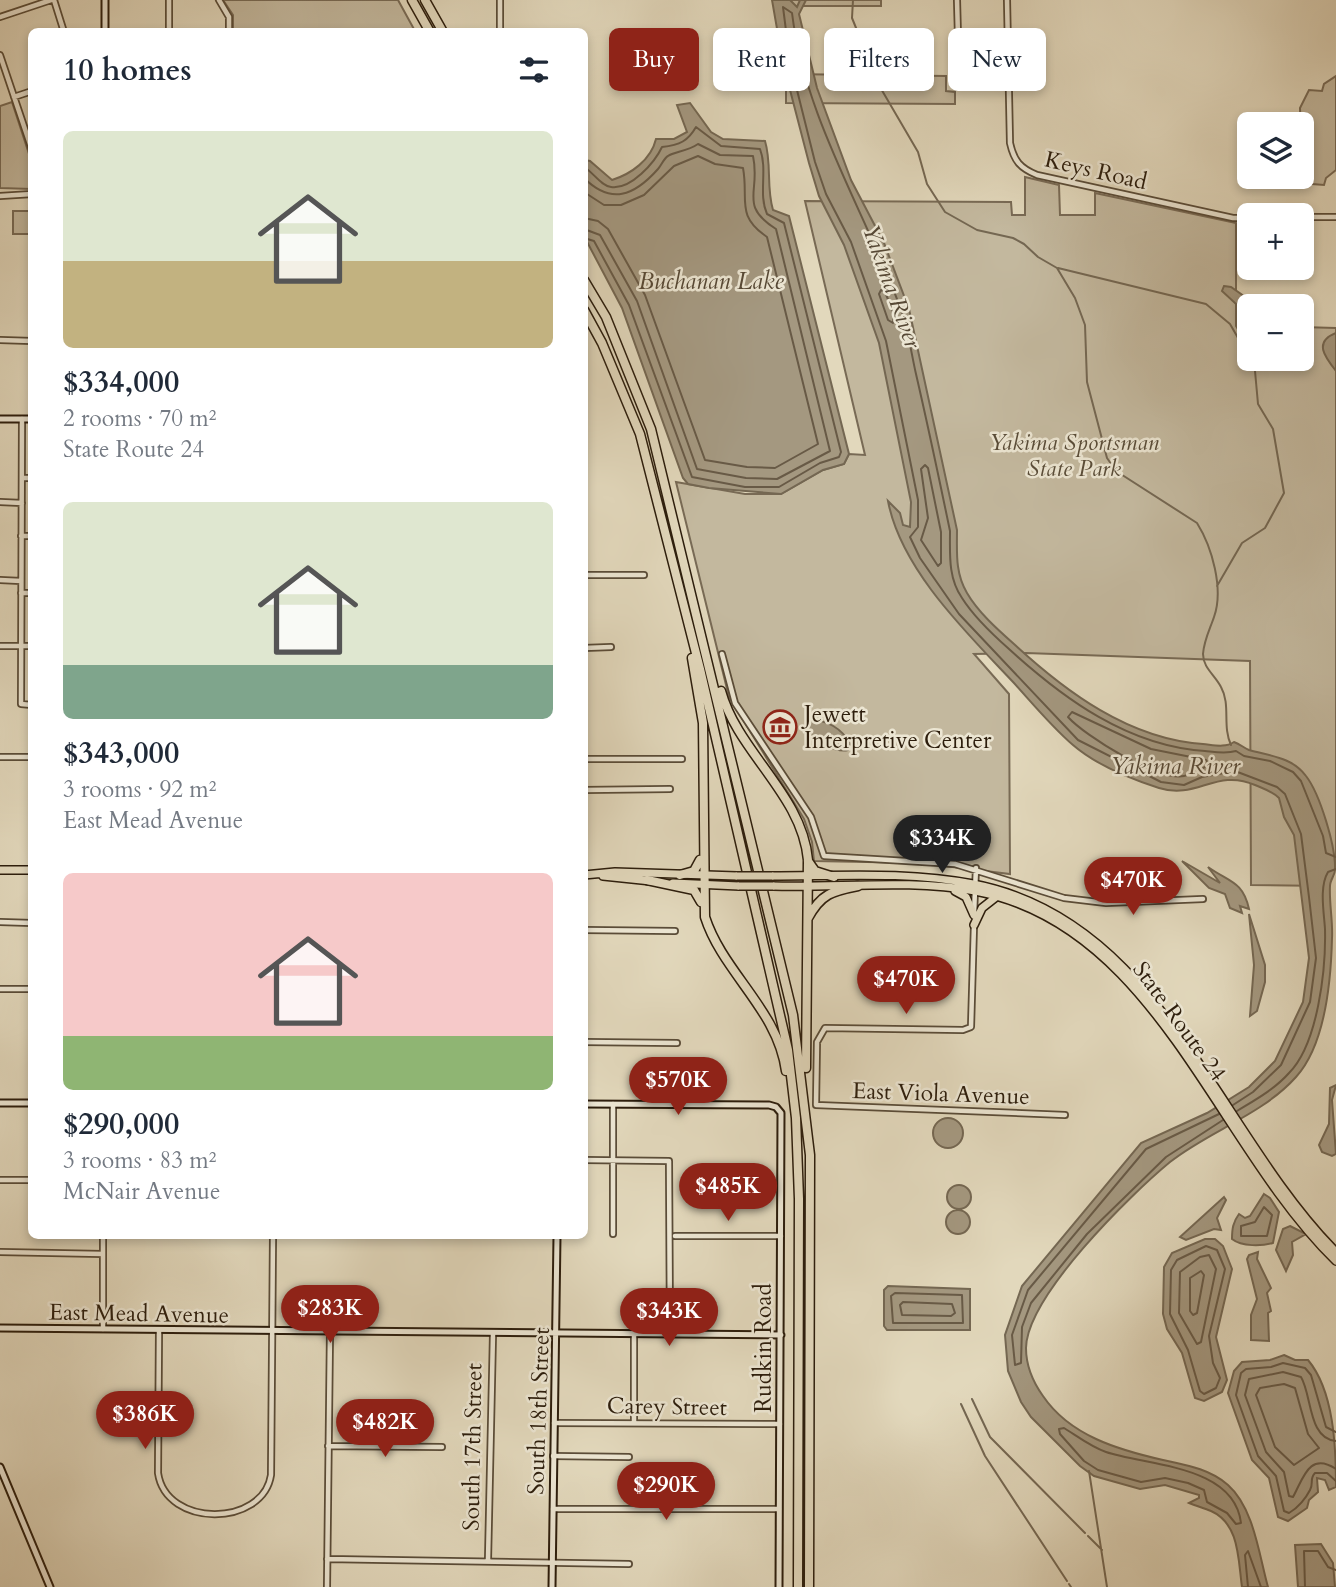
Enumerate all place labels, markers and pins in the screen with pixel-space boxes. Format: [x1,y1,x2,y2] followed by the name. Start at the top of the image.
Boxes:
[801,699,992,756] place label: Jewett Interpretive Center
[761,708,799,746] museum icon: Jewett Interpretive Center
[893,816,991,875] pin: $334K
[1084,858,1182,917] pin: $470K
[857,956,955,1016] pin: $470K
[629,1058,727,1117] pin: $570K
[679,1164,777,1223] pin: $485K
[281,1286,379,1345] pin: $283K
[620,1288,718,1348] pin: $343K
[96,1392,194,1451] pin: $386K
[336,1400,434,1459] pin: $482K
[617,1462,715,1522] pin: $290K

